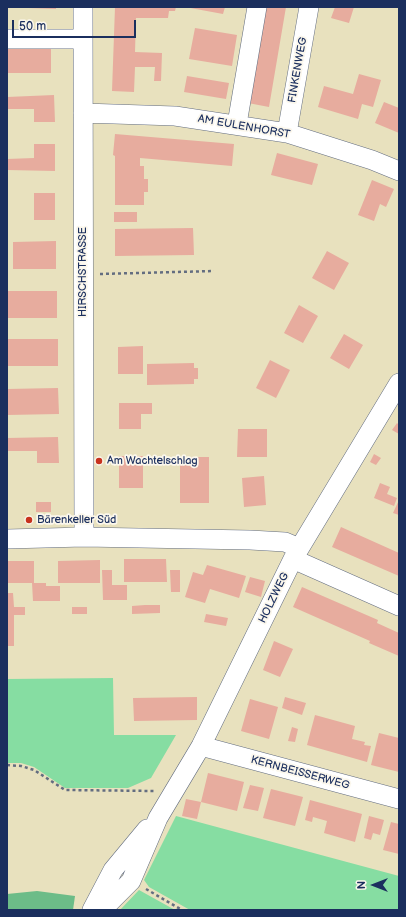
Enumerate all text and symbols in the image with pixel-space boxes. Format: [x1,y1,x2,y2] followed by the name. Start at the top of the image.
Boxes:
[14,12,138,38] scale bar
[19,19,46,34] text: 50 m
[286,36,310,104] street label: FINKENWEG
[197,112,291,142] street label: AM EULENHORST
[76,227,90,317] street label: HIRSCHSTRASSE
[107,454,198,468] place label: Am Wachtelschlag
[94,456,104,466] marker: Am Wachtelschlag
[37,513,116,527] place label: Bärenkeller Süd
[24,515,34,525] marker: Bärenkeller Süd
[256,570,292,626] street label: HOLZWEG
[249,753,351,793] street label: KERNBEISSERWEG
[354,865,394,905] north arrow
[355,881,368,889] text: N

